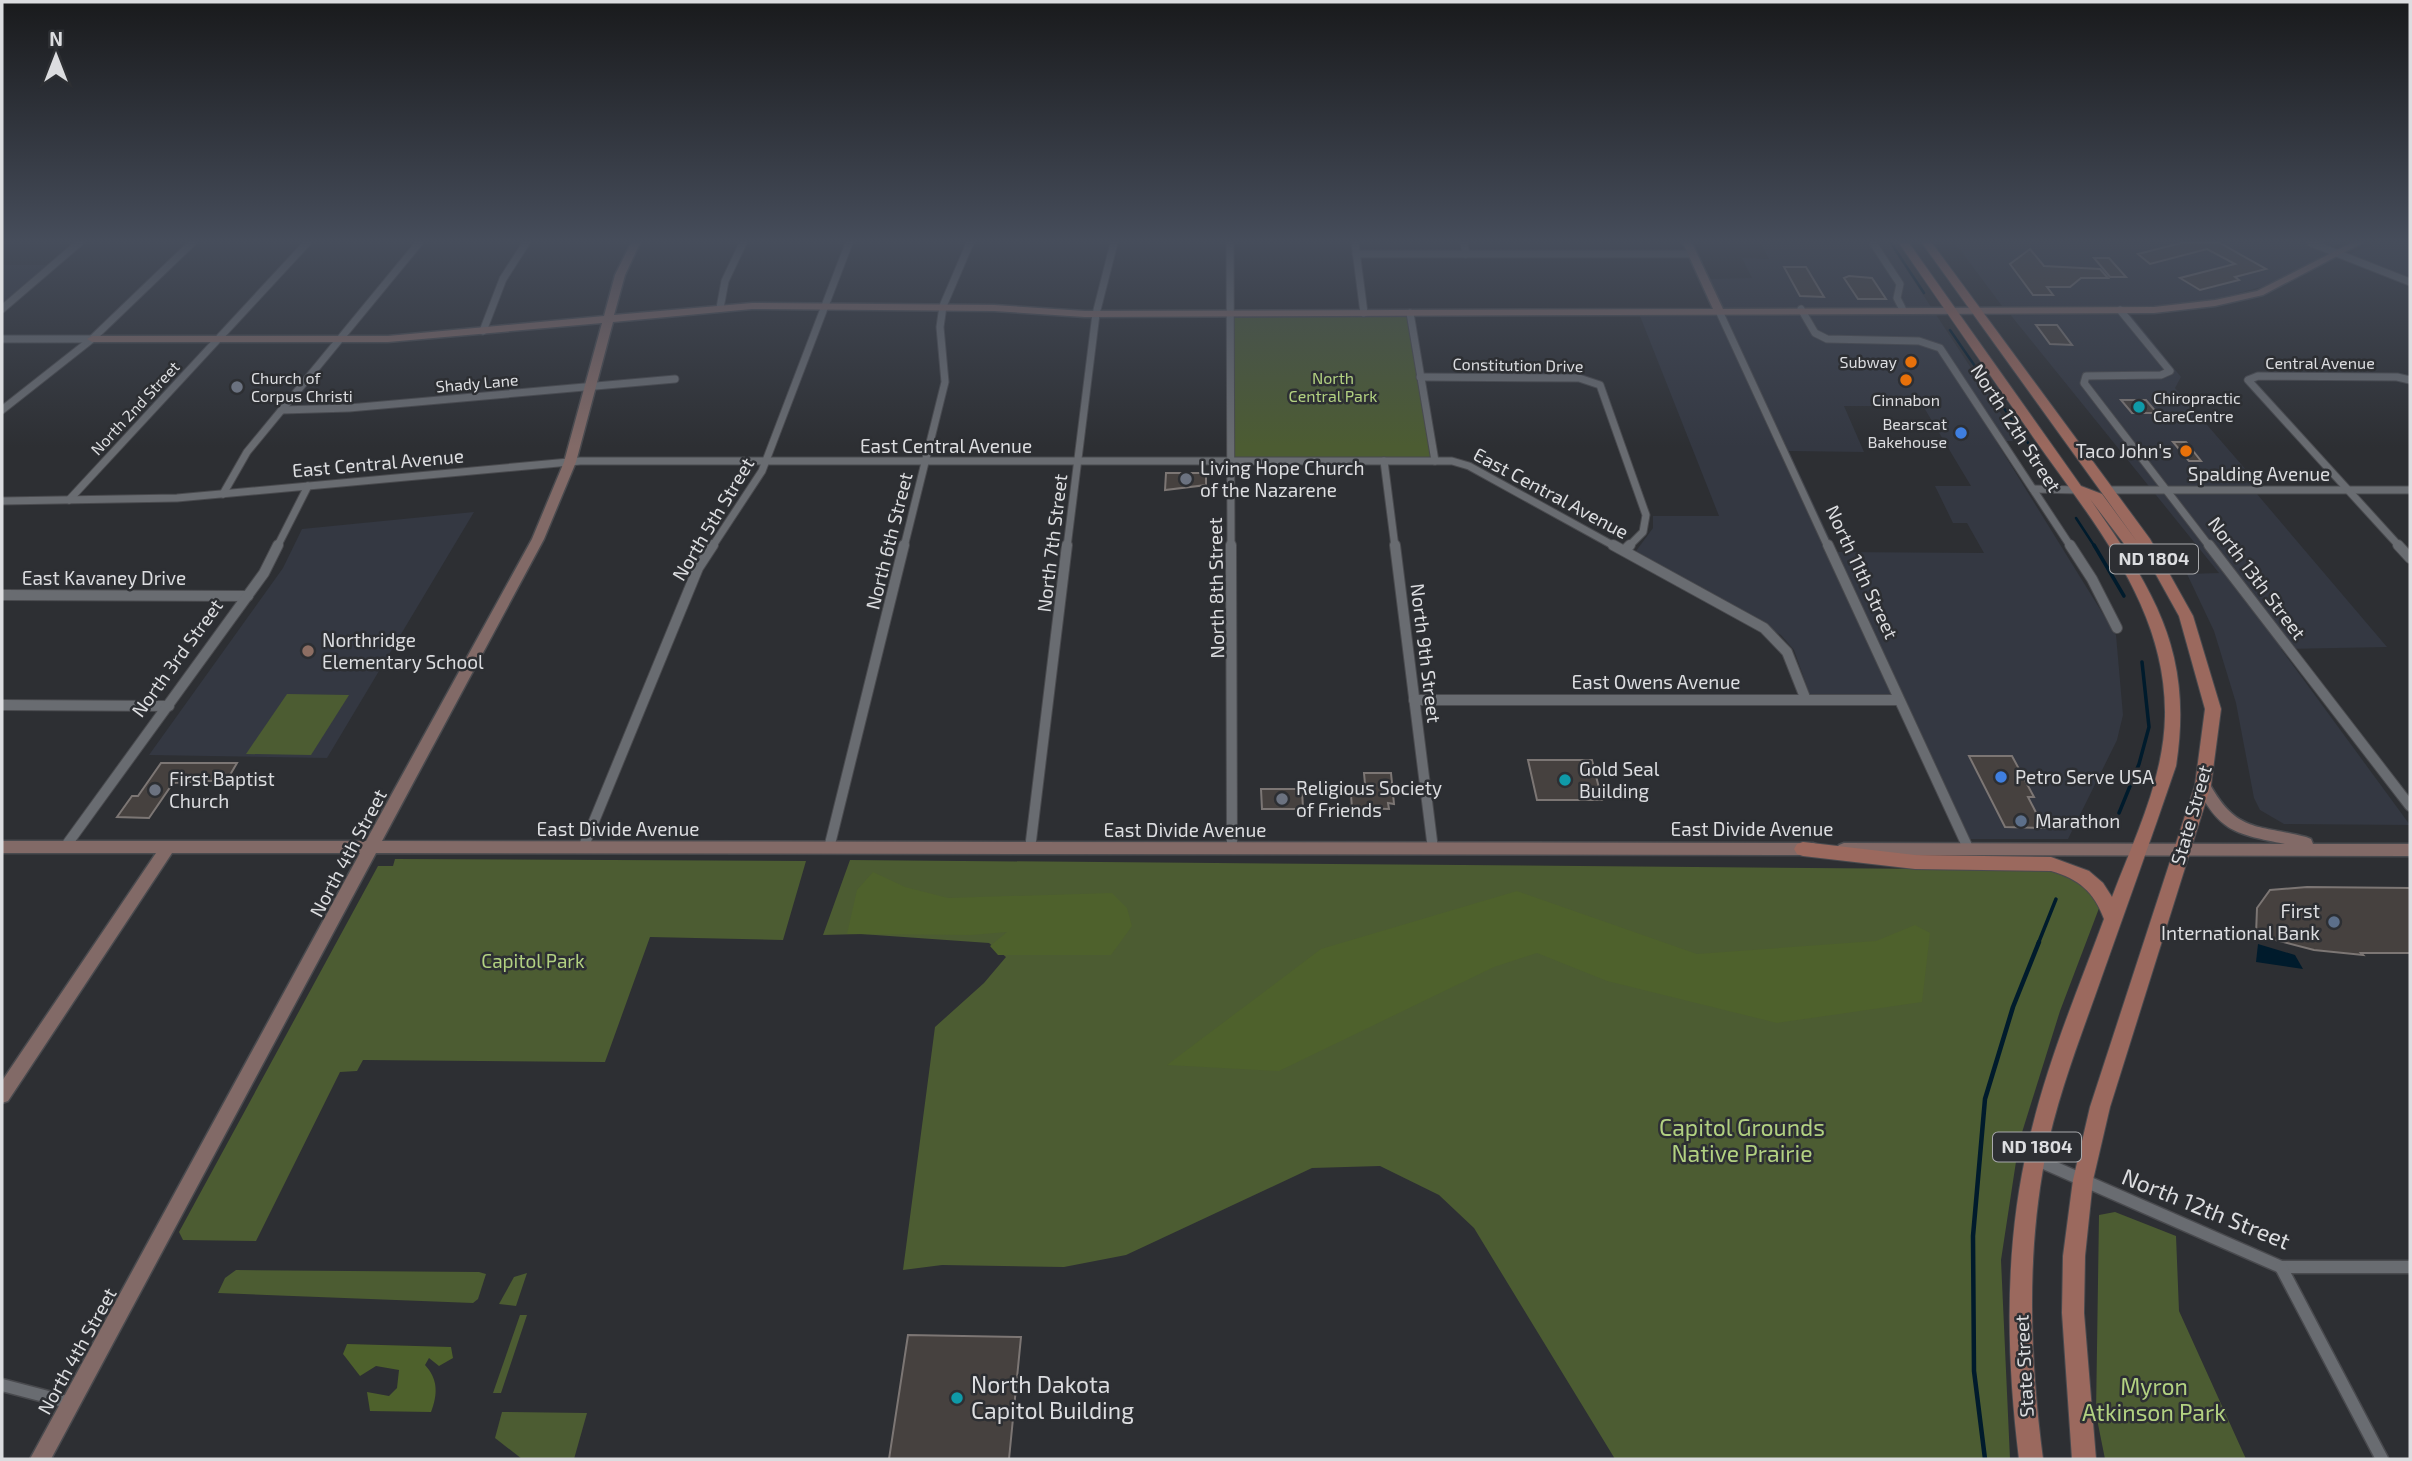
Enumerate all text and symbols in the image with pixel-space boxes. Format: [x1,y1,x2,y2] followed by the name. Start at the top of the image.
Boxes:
[21,21,91,91] north arrow
[49,27,63,50] text: N
[1839,352,1898,371] place label: Subway
[2265,353,2375,372] street label: Central Avenue
[1452,354,1584,375] street label: Constitution Drive
[1903,354,1919,370] marker: Subway
[86,357,183,458] street label: North 2nd Street
[1967,359,2066,496] street label: North 12th Street
[251,368,353,405] place label: Church of Corpus Christi
[1289,368,1377,405] park label: North Central Park
[435,369,519,396] street label: Shady Lane
[1898,372,1914,388] marker: Cinnabon
[229,379,245,395] marker: Church of Corpus Christi
[2153,388,2241,425] place label: Chiropractic CareCentre
[1872,390,1940,409] place label: Cinnabon
[2131,399,2147,415] marker: Chiropractic CareCentre
[1868,414,1947,451] place label: Bearscat Bakehouse
[1953,425,1969,441] marker: Bearscat Bakehouse
[860,434,1032,457] street label: East Central Avenue
[2076,439,2172,462] place label: Taco John's
[1470,442,1633,543] street label: East Central Avenue
[2178,443,2194,459] marker: Taco John's
[291,444,465,481] street label: East Central Avenue
[667,453,758,585] street label: North 5th Street
[1200,456,1364,501] place label: Living Hope Church of the Nazarene
[2188,462,2330,485] street label: Spalding Avenue
[860,470,917,612] street label: North 6th Street
[1178,471,1194,487] marker: Living Hope Church of the Nazarene
[1032,472,1071,614] street label: North 7th Street
[1821,501,1903,642] street label: North 11th Street
[2204,512,2311,644] street label: North 13th Street
[1203,517,1228,659] street label: North 8th Street
[2110,544,2198,574] road number: ND 1804
[22,566,186,589] street label: East Kavaney Drive
[1407,582,1446,724] street label: North 9th Street
[126,594,227,721] street label: North 3rd Street
[322,628,484,673] place label: Northridge Elementary School
[300,643,316,659] marker: Northridge Elementary School
[1572,670,1740,693] street label: East Owens Avenue
[1579,757,1660,802] place label: Gold Seal Building
[2165,762,2216,867] street label: State Street
[2015,765,2154,788] place label: Petro Serve USA
[169,767,275,812] place label: First Baptist Church
[1993,769,2009,785] marker: Petro Serve USA
[1557,772,1573,788] marker: Gold Seal Building
[1296,776,1442,821] place label: Religious Society of Friends
[147,782,163,798] marker: First Baptist Church
[304,785,391,921] street label: North 4th Street
[1274,791,1290,807] marker: Religious Society of Friends
[2035,809,2120,832] place label: Marathon
[2013,813,2029,829] marker: Marathon
[537,817,699,840] street label: East Divide Avenue
[1671,817,1833,840] street label: East Divide Avenue
[1104,818,1266,841] street label: East Divide Avenue
[2161,899,2320,944] place label: First International Bank
[2326,914,2342,930] marker: First International Bank
[481,949,585,972] park label: Capitol Park
[1659,1113,1825,1167] park label: Capitol Grounds Native Prairie
[1993,1132,2081,1162] road number: ND 1804
[2118,1162,2295,1255] street label: North 12th Street
[32,1283,121,1418] street label: North 4th Street
[2009,1314,2038,1418] street label: State Street
[971,1370,1134,1424] place label: North Dakota Capitol Building
[2082,1372,2226,1426] park label: Myron Atkinson Park
[949,1390,965,1406] marker: North Dakota Capitol Building

